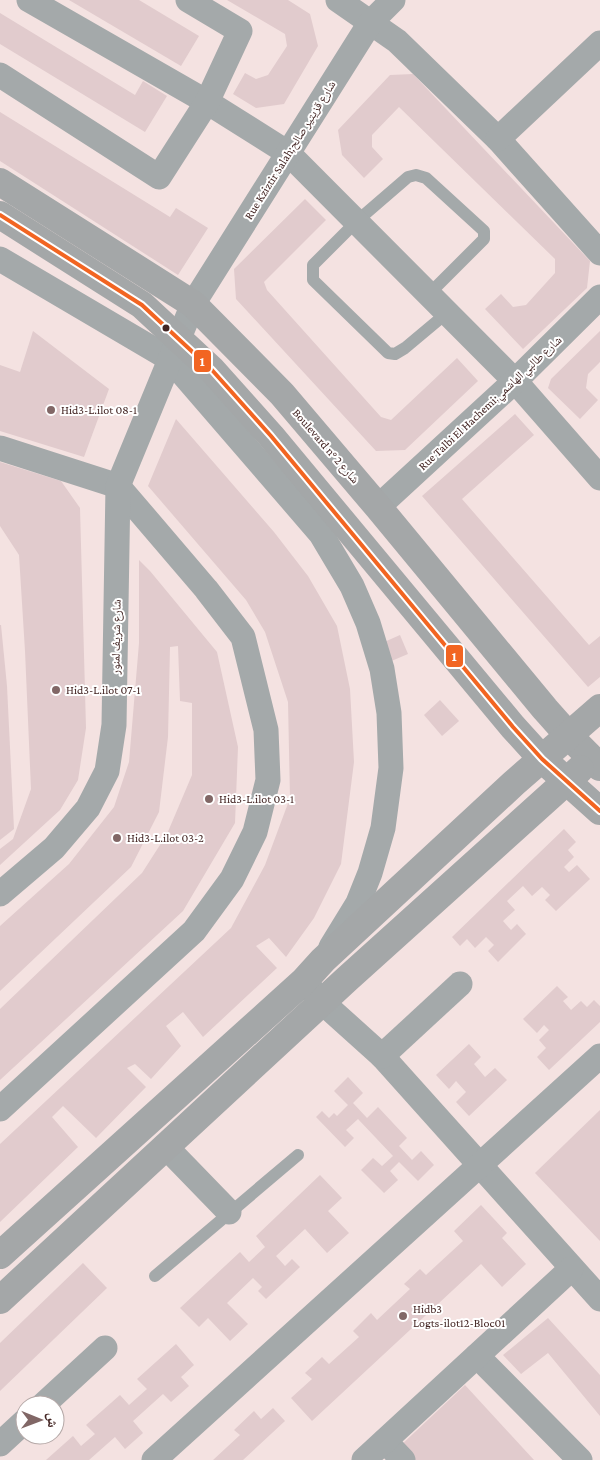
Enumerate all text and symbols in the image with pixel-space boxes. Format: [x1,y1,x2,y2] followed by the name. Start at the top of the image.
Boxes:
[241,78,340,223] street label: Rue Kziztir Salah;شارع قزيتير صالح
[161,323,171,333] unlabelled marker
[415,333,567,475] street label: Rue Talbi El Hachemi;شارع طالبي الهاشمي
[193,349,212,373] line badge: 1
[199,353,205,369] text: 1
[61,403,137,417] place label: Hid3-L.ilot 08-1
[45,404,57,416] marker: Hid3-L.ilot 08-1
[289,406,362,487] street label: Boulevard n° شارع 2
[108,599,125,676] street label: شارع شريف لمنور
[445,644,464,668] line badge: 1
[451,648,457,664] text: 1
[66,683,141,697] place label: Hid3-L.ilot 07-1
[50,684,62,696] marker: Hid3-L.ilot 07-1
[219,792,294,806] place label: Hid3-L.ilot 03-1
[203,793,215,805] marker: Hid3-L.ilot 03-1
[127,831,204,845] place label: Hid3-L.ilot 03-2
[111,832,123,844] marker: Hid3-L.ilot 03-2
[413,1302,505,1330] place label: Hidb3 Logts-ilot12-Bloc01
[397,1310,409,1322] marker: Hidb3 Logts-ilot12-Bloc01
[15,1395,65,1445] north arrow
[44,1413,61,1428] text: ش

